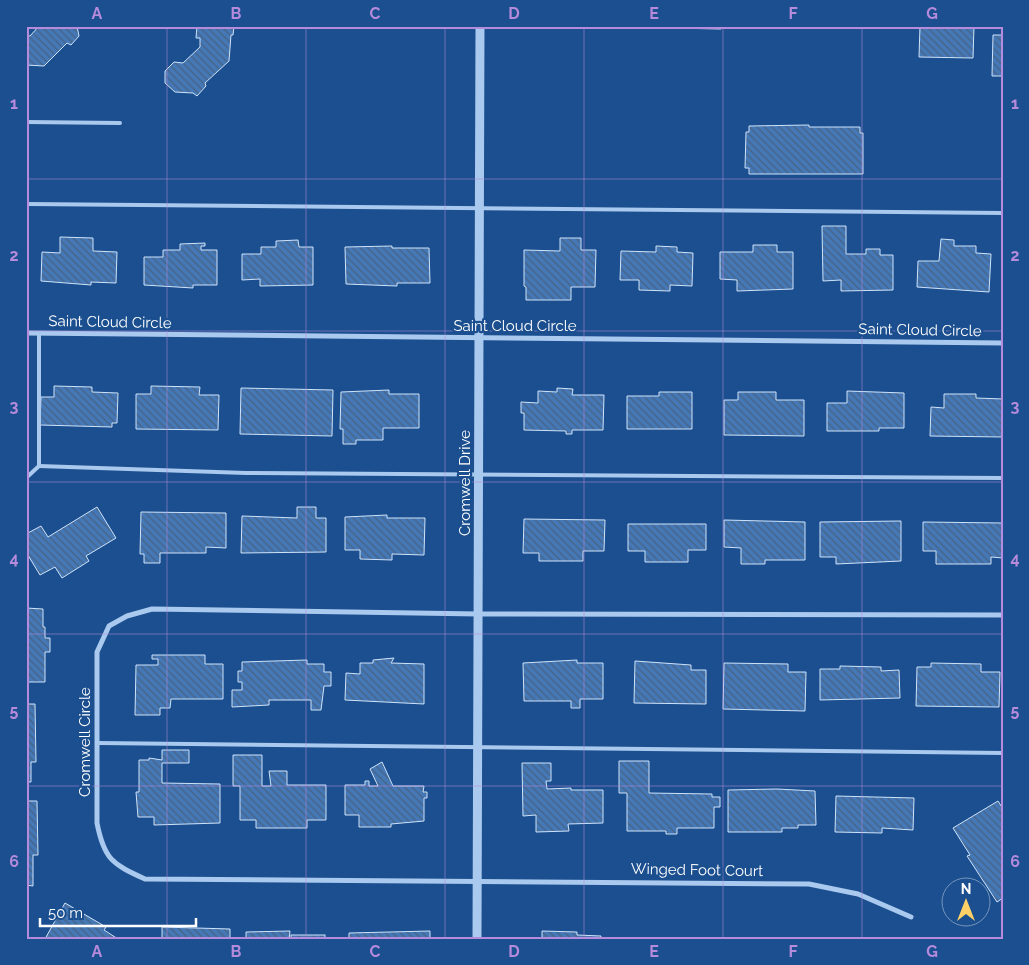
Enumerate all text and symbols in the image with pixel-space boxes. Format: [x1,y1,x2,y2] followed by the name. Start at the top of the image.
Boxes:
[92,4,103,23] text: A
[231,4,242,23] text: B
[370,4,381,23] text: C
[508,4,520,23] text: D
[649,4,659,23] text: E
[788,4,798,23] text: F
[926,4,938,23] text: G
[10,94,18,113] text: 1
[1011,94,1019,113] text: 1
[9,246,19,265] text: 2
[1010,246,1020,265] text: 2
[48,312,172,332] street label: Saint Cloud Circle
[453,317,577,335] street label: Saint Cloud Circle
[858,320,982,340] street label: Saint Cloud Circle
[10,397,19,416] text: 3
[1011,397,1020,416] text: 3
[456,430,474,536] street label: Cromwell Drive
[9,549,19,568] text: 4
[1010,549,1020,568] text: 4
[76,687,94,797] street label: Cromwell Circle
[10,701,19,720] text: 5
[1011,701,1020,720] text: 5
[9,852,19,871] text: 6
[1010,852,1020,871] text: 6
[631,860,763,880] street label: Winged Foot Court
[942,878,992,928] north arrow
[961,881,971,897] text: N
[40,895,196,927] scale bar
[48,904,83,922] text: 50 m
[92,942,103,961] text: A
[231,942,242,961] text: B
[370,942,381,961] text: C
[508,942,520,961] text: D
[649,942,659,961] text: E
[788,942,798,961] text: F
[926,942,938,961] text: G

